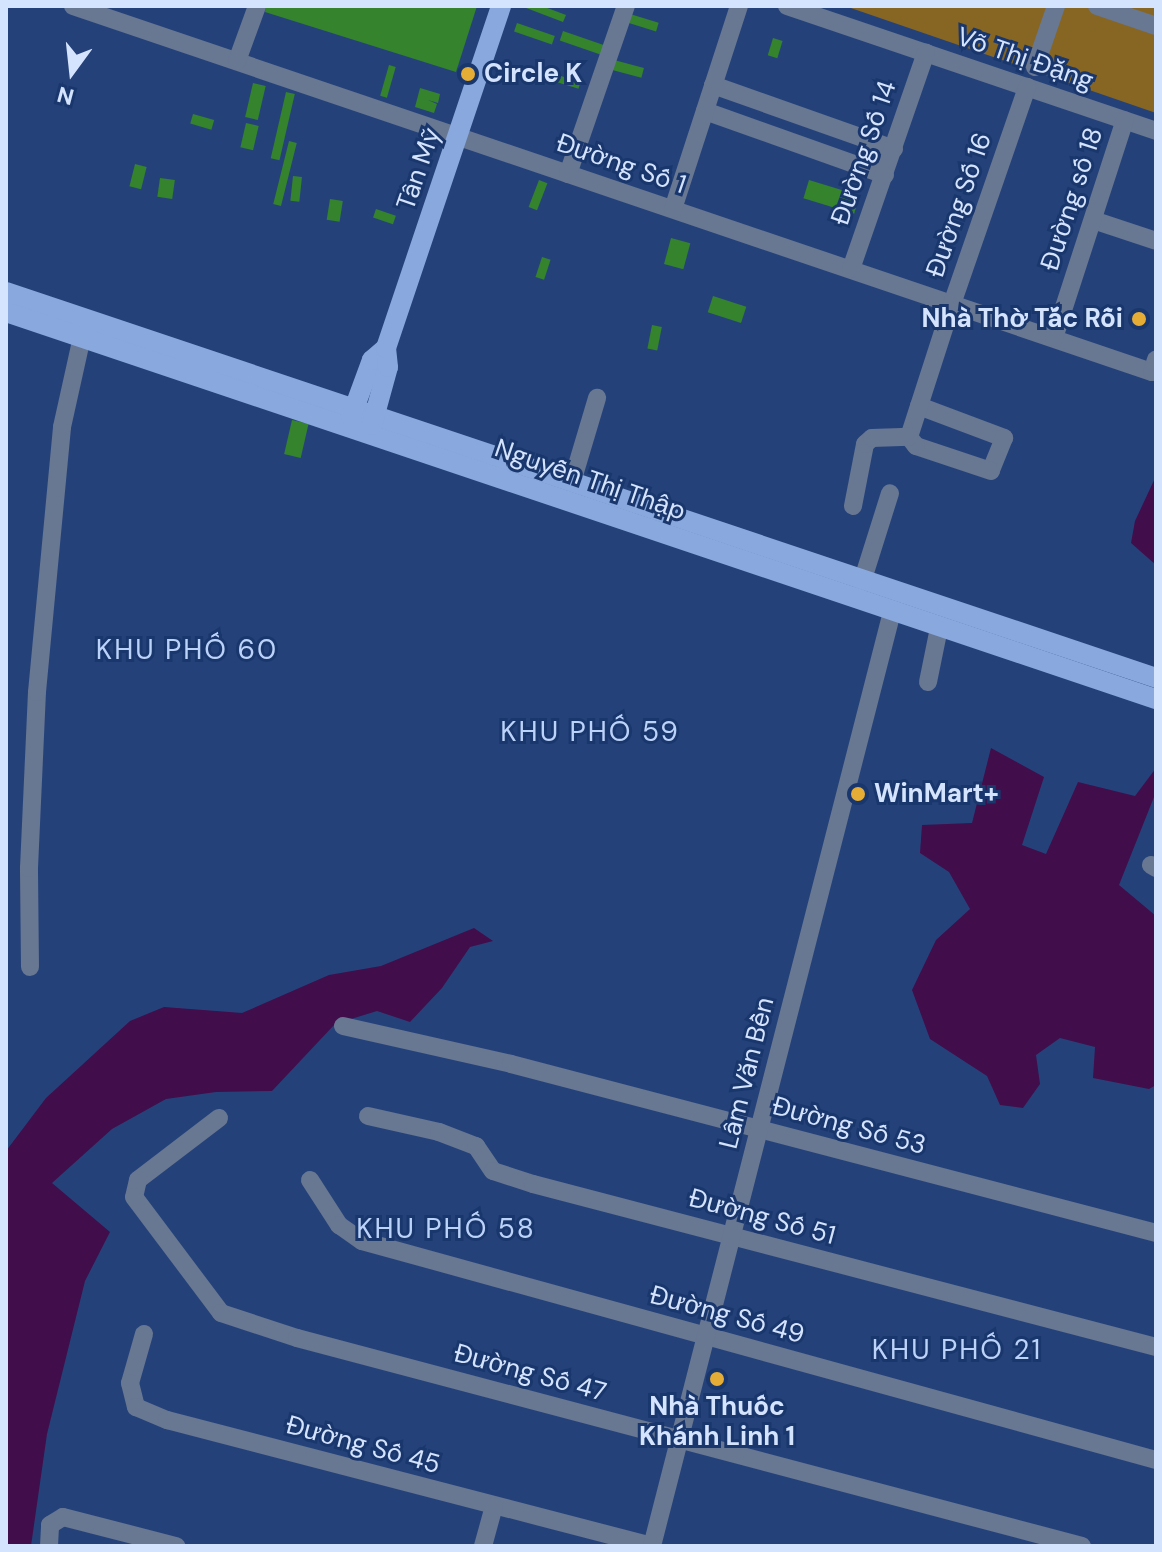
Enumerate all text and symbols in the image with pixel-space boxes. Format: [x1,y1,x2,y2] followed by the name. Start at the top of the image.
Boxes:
[953,21,1097,97] street label: Võ Thị Đặng
[32,32,112,112] north arrow
[484,58,582,90] place label: Circle K
[459,65,477,83] marker: Circle K
[825,77,903,229] street label: Đường Số 14
[54,80,77,112] text: N
[390,124,448,214] street label: Tân Mỹ
[1034,124,1110,274] street label: Đường số 18
[552,127,690,201] street label: Đường Số 1
[920,128,998,282] street label: Đường Số 16
[921,303,1123,335] place label: Nhà Thờ Tắc Rỗi
[1130,310,1148,328] marker: Nhà Thờ Tắc Rỗi
[491,433,689,527] street label: Nguyễn Thị Thập
[96,633,278,667] district label: KHU PHỐ 60
[500,715,680,749] district label: KHU PHỐ 59
[874,778,999,810] place label: WinMart+
[849,785,867,803] marker: WinMart+
[713,994,781,1152] street label: Lâm Văn Bền
[769,1091,929,1161] street label: Đường Số 53
[685,1182,839,1252] street label: Đường Số 51
[356,1212,536,1246] district label: KHU PHỐ 58
[646,1279,808,1351] street label: Đường Số 49
[872,1333,1042,1367] district label: KHU PHỐ 21
[450,1338,610,1408] street label: Đường Số 47
[708,1370,726,1388] marker: Nhà Thuốc Khánh Linh 1
[639,1391,795,1452] place label: Nhà Thuốc Khánh Linh 1
[283,1409,443,1481] street label: Đường Số 45

